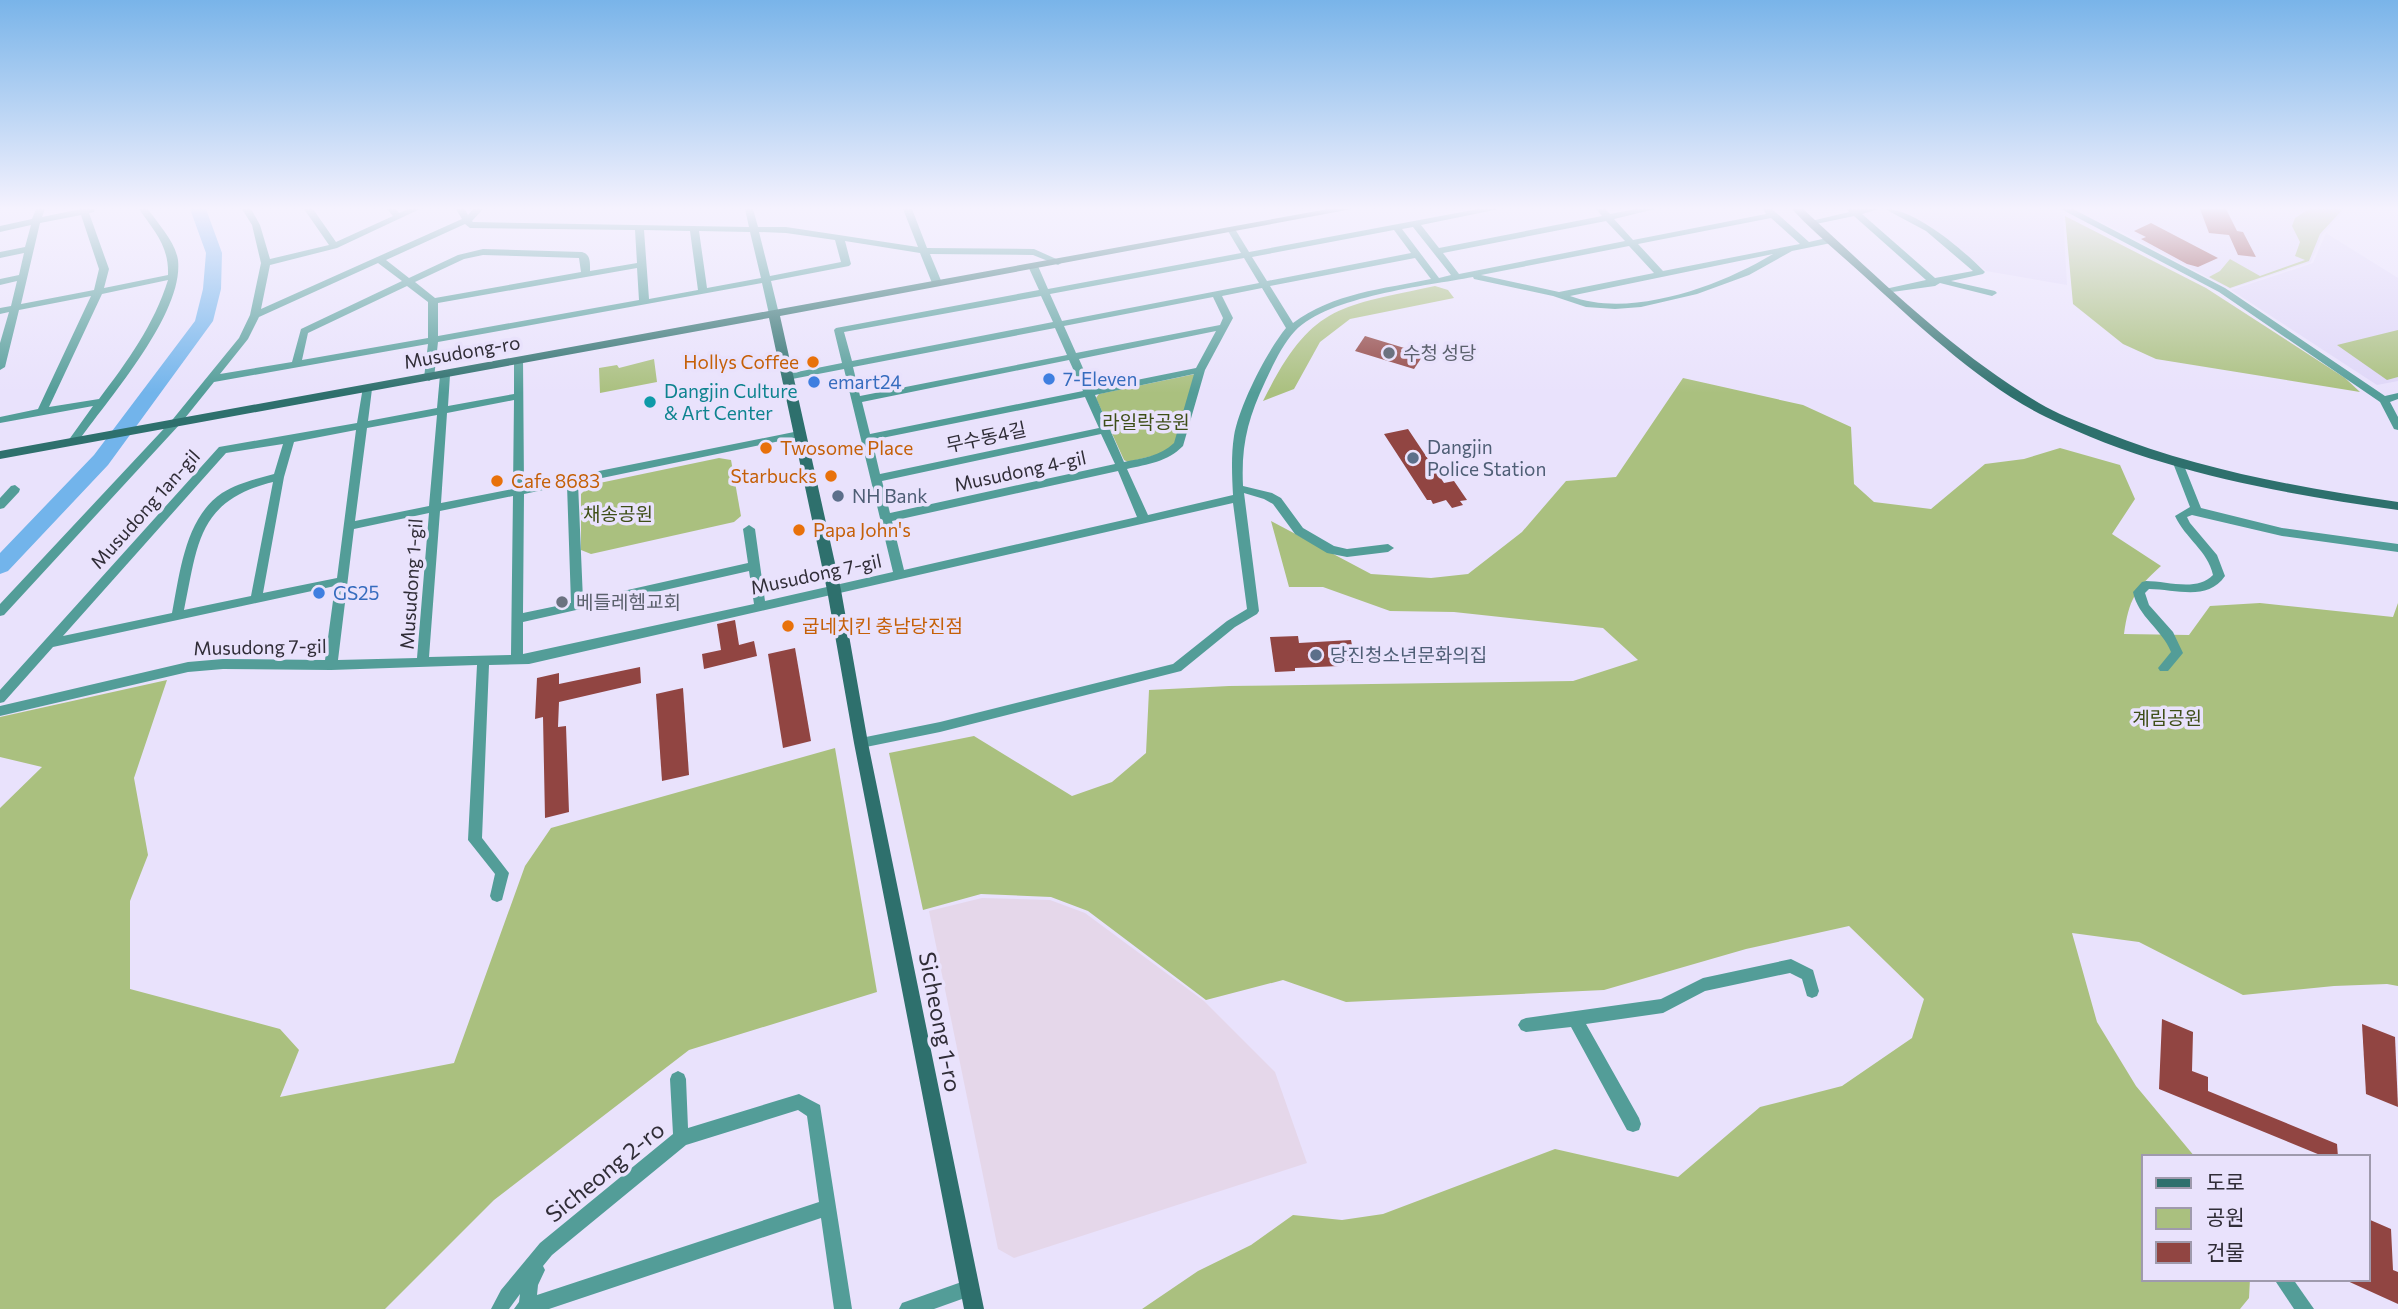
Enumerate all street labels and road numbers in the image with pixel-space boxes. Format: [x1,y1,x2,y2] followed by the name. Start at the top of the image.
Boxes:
[402,330,522,373] street label: Musudong-ro
[944,417,1028,456] street label: 무수동4길
[85,444,204,573] street label: Musudong 1an-gil
[952,445,1088,496] street label: Musudong 4-gil
[394,518,427,650] street label: Musudong 1-gil
[748,548,883,599] street label: Musudong 7-gil
[193,634,327,659] street label: Musudong 7-gil
[914,949,968,1094] street label: Sicheong 1-ro
[539,1115,669,1228] street label: Sicheong 2-ro

